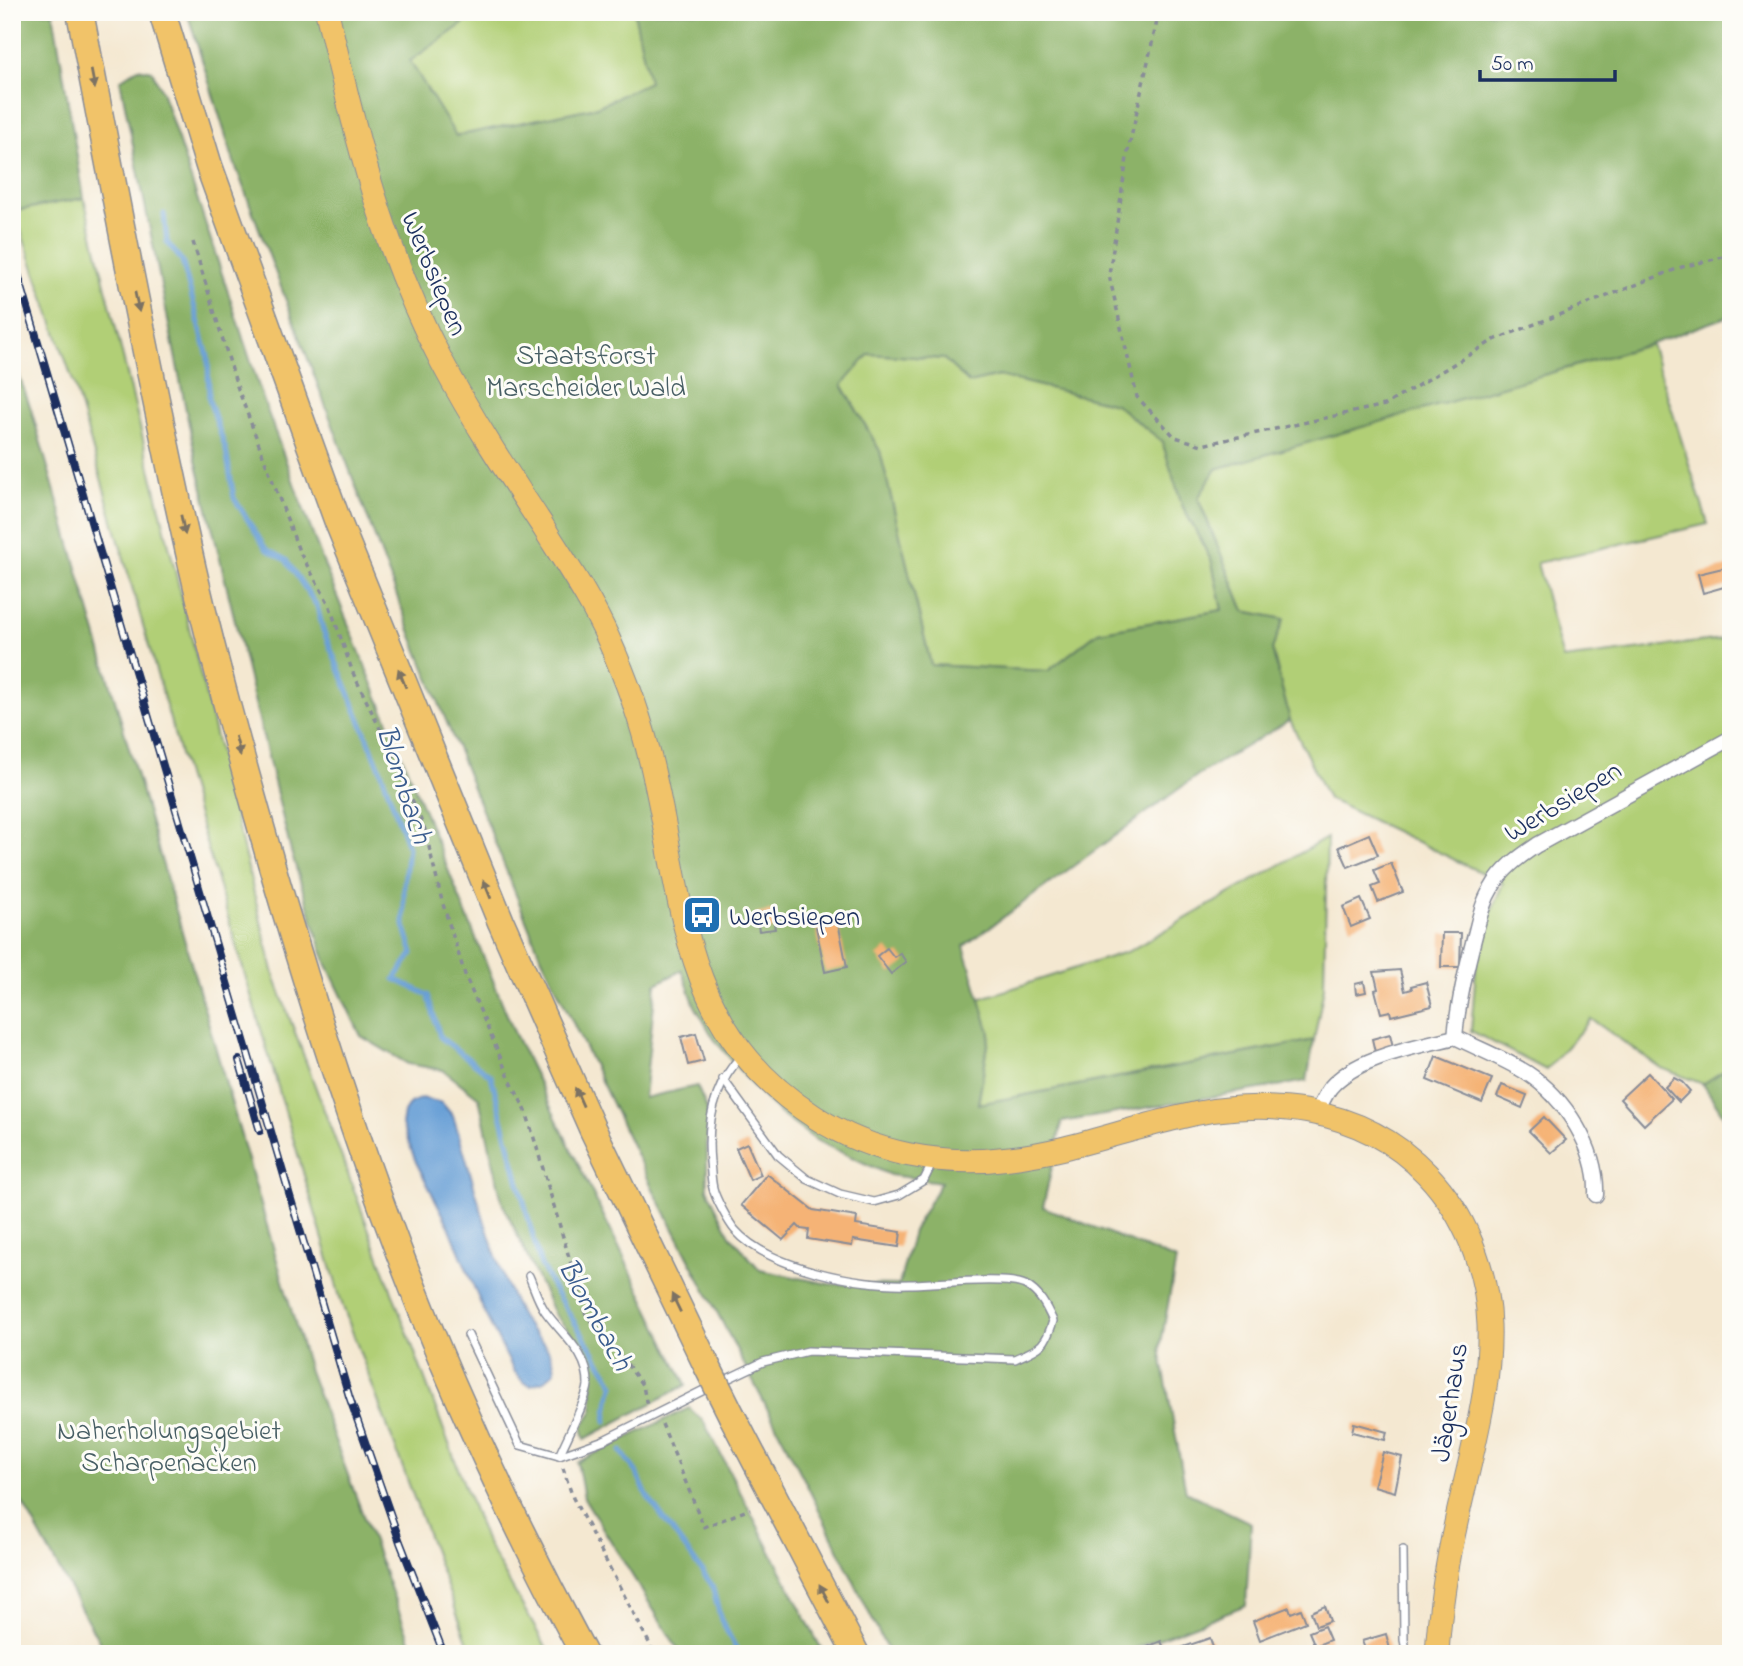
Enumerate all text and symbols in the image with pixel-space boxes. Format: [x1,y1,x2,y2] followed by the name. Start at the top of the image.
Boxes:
[1480,38,1615,82] scale bar
[1491,50,1534,80] text: 50 m
[88,68,99,90] one-way arrow
[388,206,477,343] street label: Werbsiepen
[132,291,143,313] one-way arrow
[486,337,686,410] park label: Staatsforst Marscheider Wald
[178,514,189,536] one-way arrow
[396,667,407,688] one-way arrow
[362,720,442,850] water label: Blombach
[233,735,244,757] one-way arrow
[1497,752,1631,854] street label: Werbsiepen
[482,878,493,899] one-way arrow
[681,894,723,936] bus stop icon: Werbsiepen
[729,898,860,939] place label: Werbsiepen
[573,1087,585,1107] one-way arrow
[545,1251,643,1380] water label: Blombach
[670,1293,682,1313] one-way arrow
[1422,1340,1481,1465] street label: Jägerhaus
[57,1412,281,1485] park label: Naherholungsgebiet Scharpenacken
[818,1583,830,1603] one-way arrow

